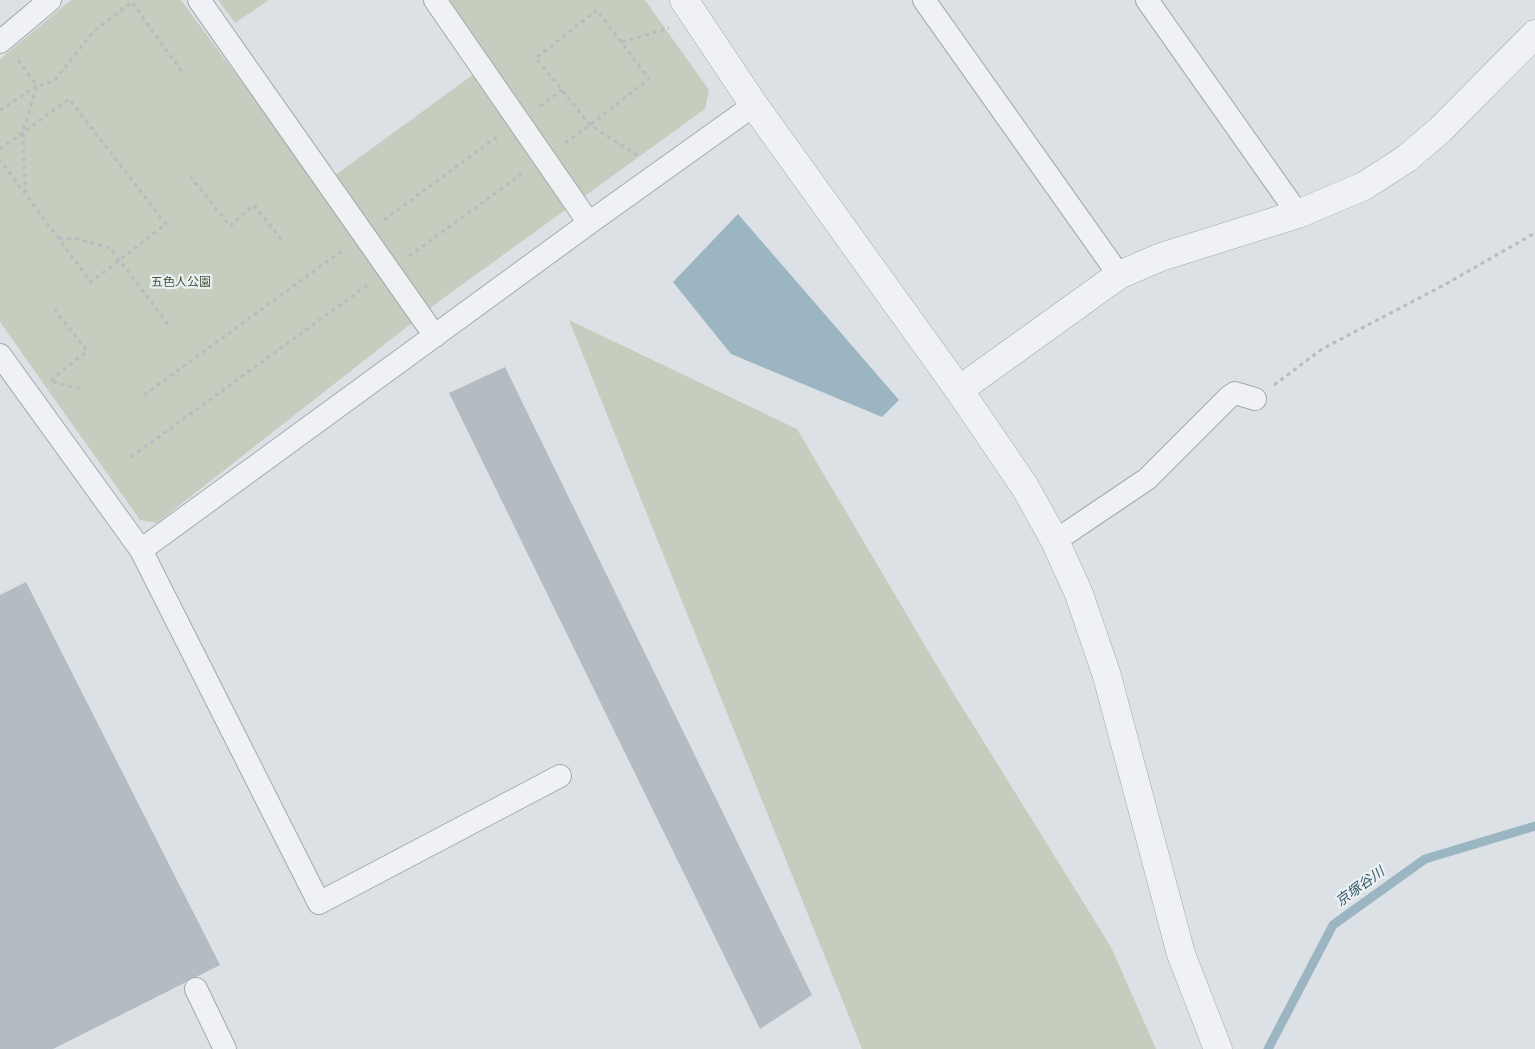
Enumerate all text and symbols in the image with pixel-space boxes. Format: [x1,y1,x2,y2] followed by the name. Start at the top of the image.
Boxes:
[151,277,211,291] park label: 五色人公園
[1333,865,1389,911] water label: 京塚谷川

